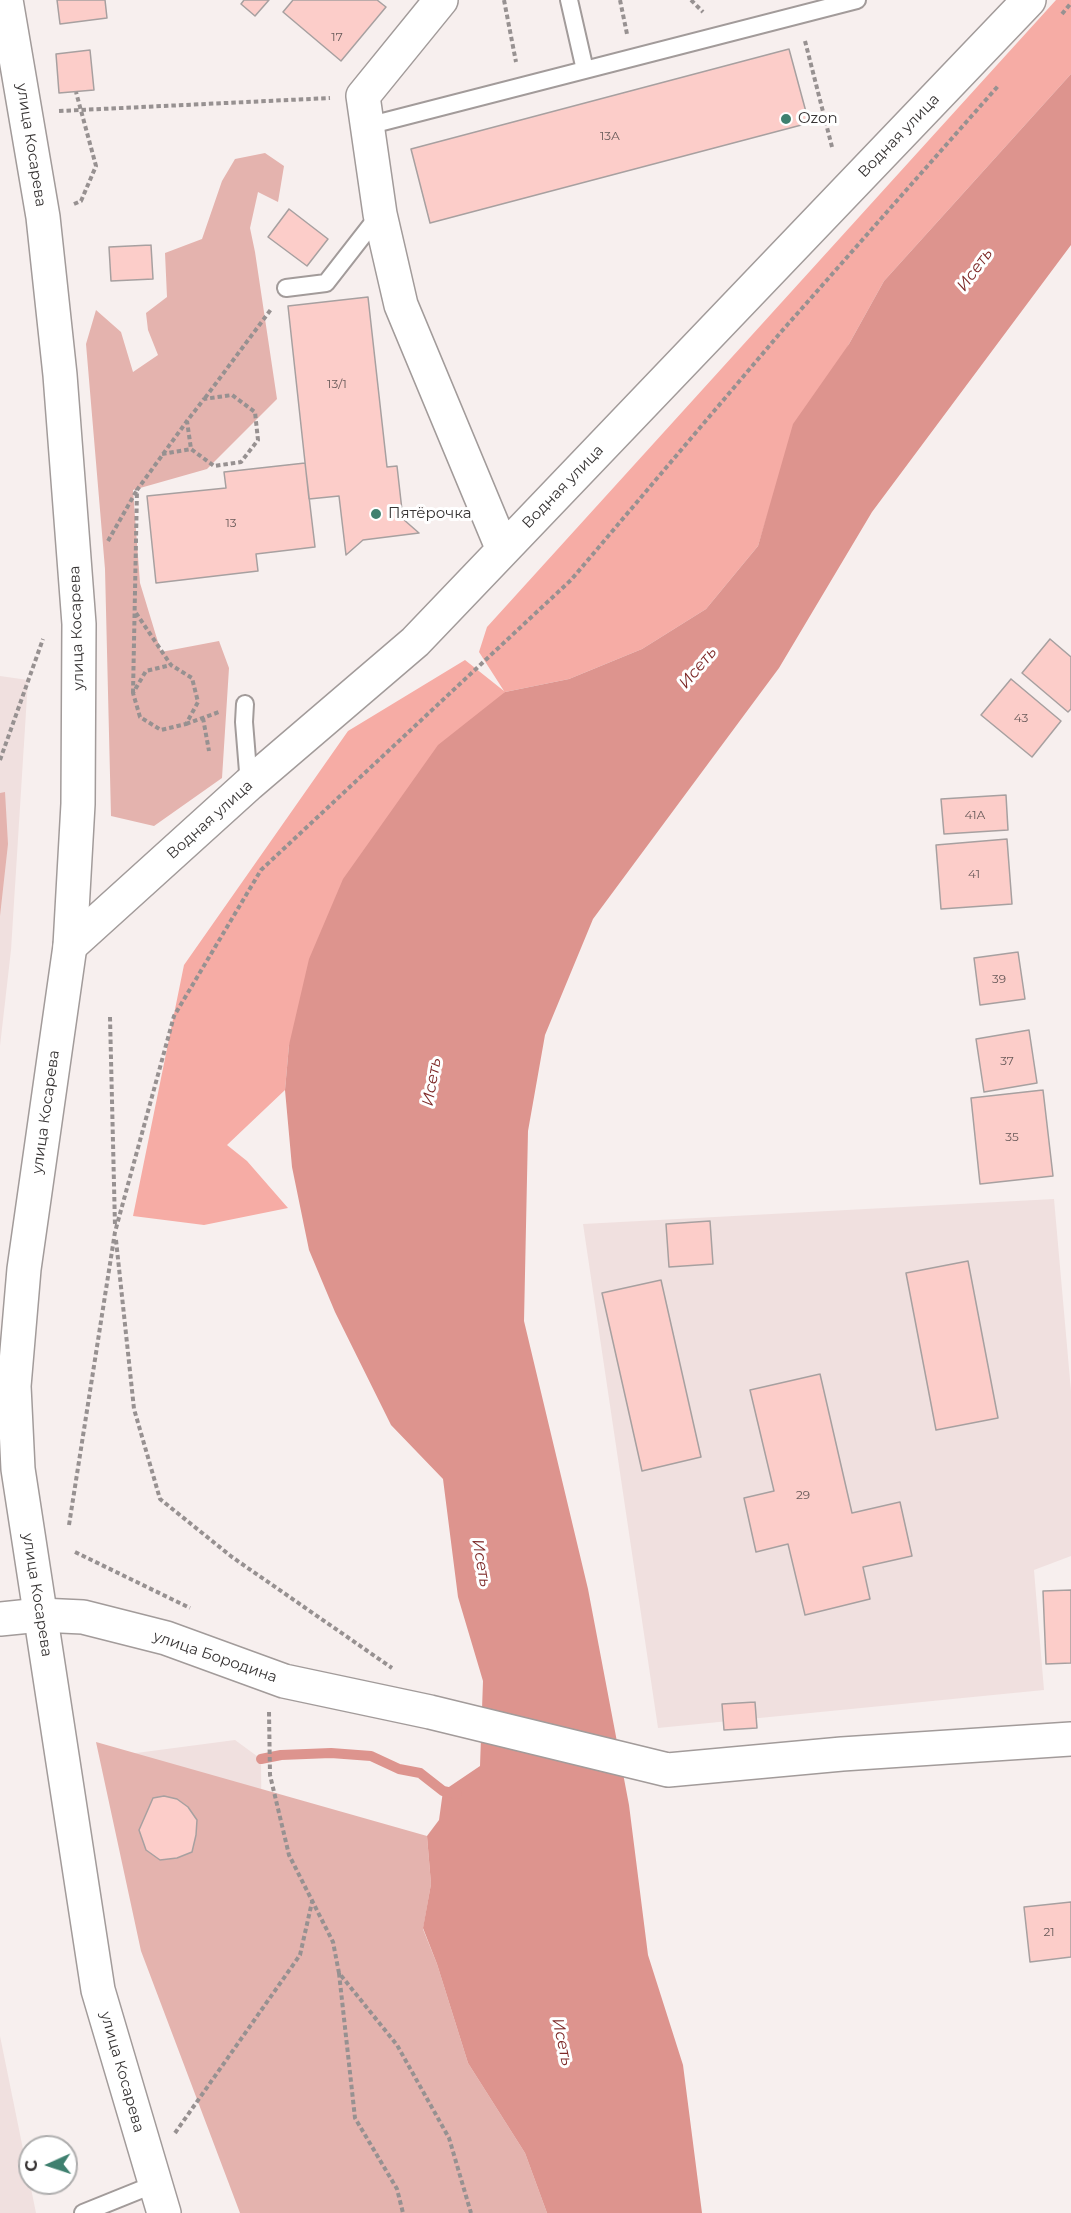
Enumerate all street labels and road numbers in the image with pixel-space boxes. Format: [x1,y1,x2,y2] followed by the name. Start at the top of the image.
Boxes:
[12,82,50,208] street label: улица Косарева
[855,90,943,182] street label: Водная улица
[519,441,607,533] street label: Водная улица
[66,565,88,691] street label: улица Косарева
[163,777,257,863] street label: Водная улица
[28,1049,64,1175] street label: улица Косарева
[18,1532,56,1658] street label: улица Косарева
[151,1627,279,1687] street label: улица Бородина
[96,2009,148,2135] street label: улица Косарева

